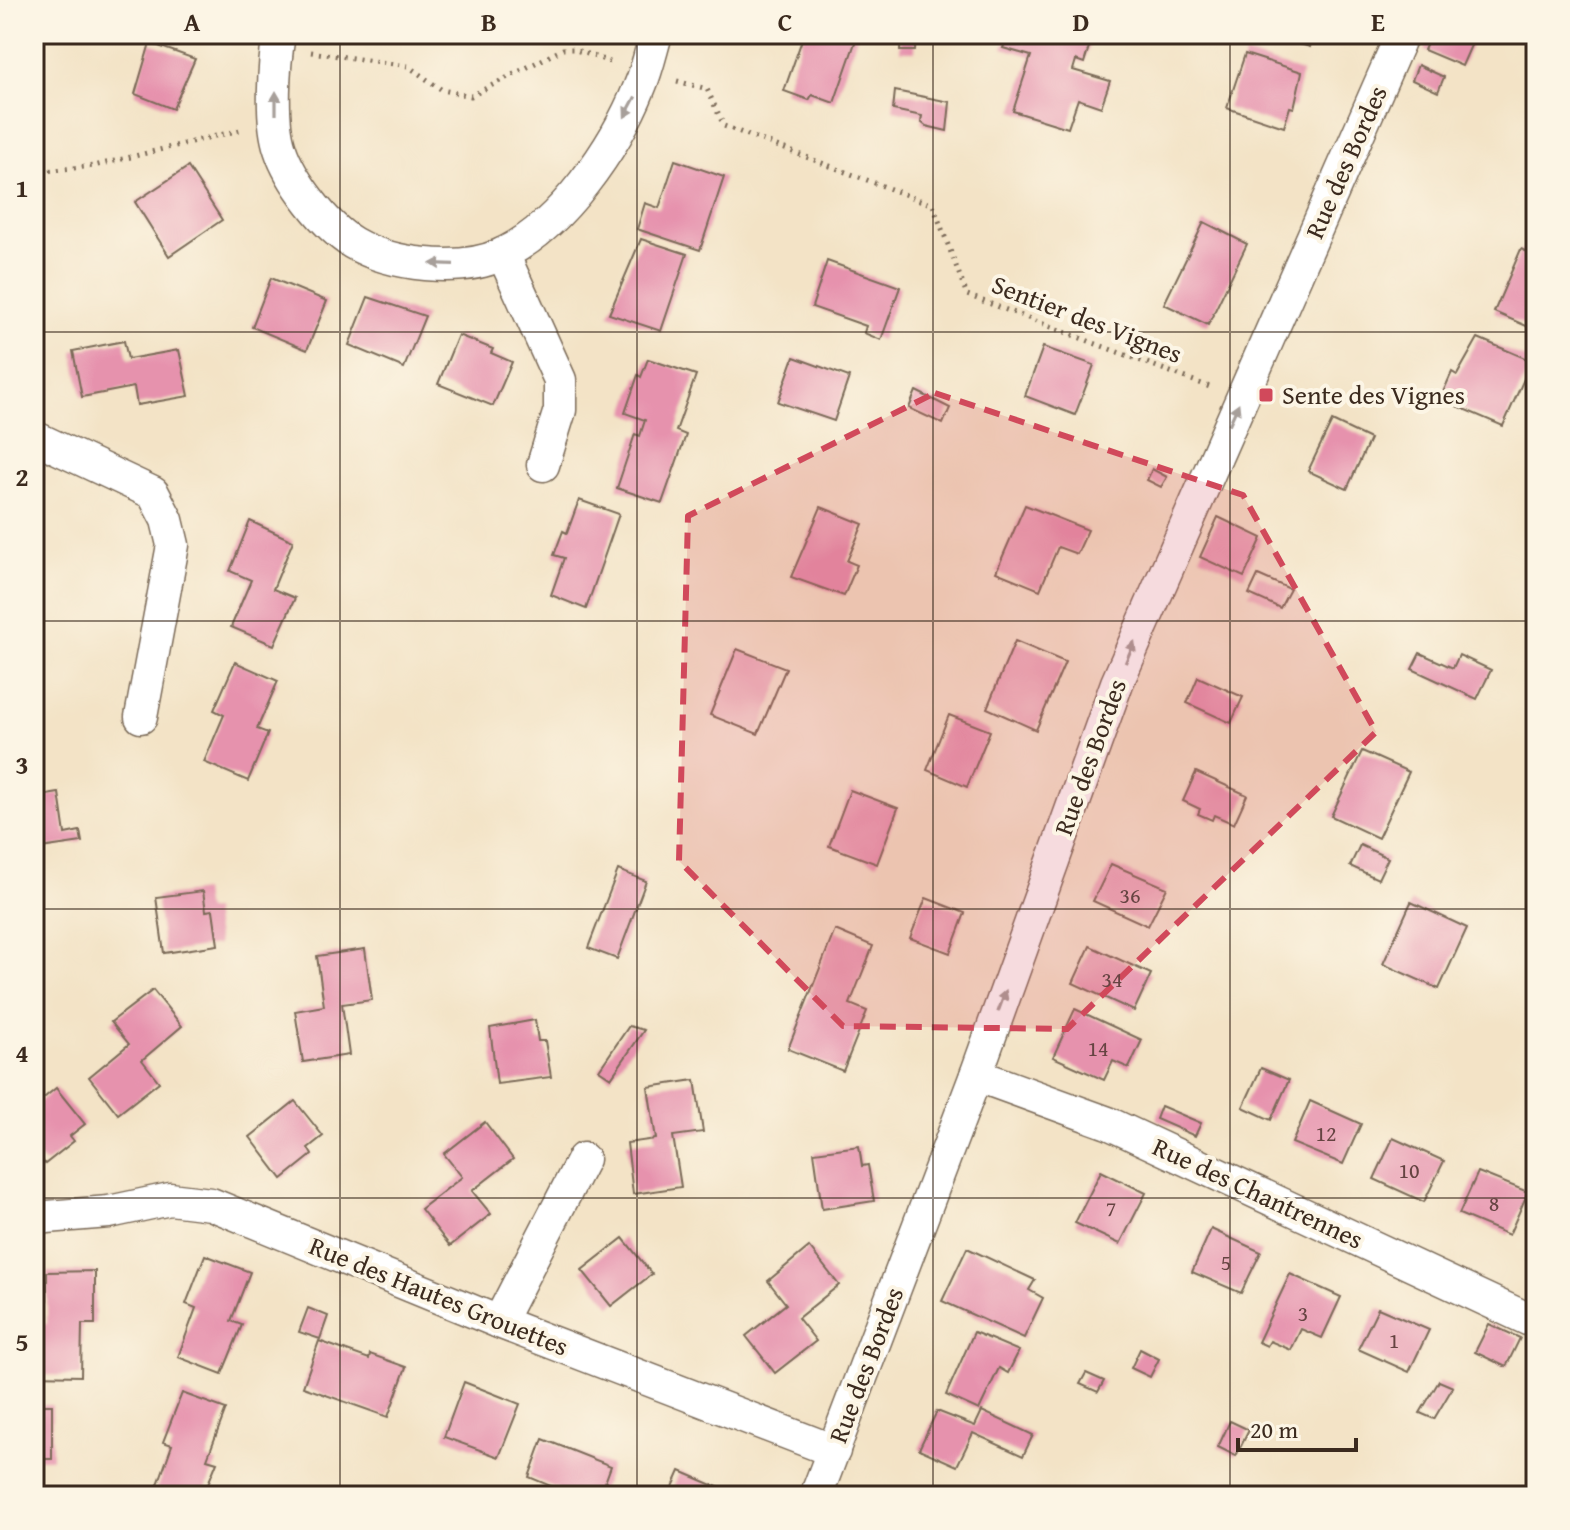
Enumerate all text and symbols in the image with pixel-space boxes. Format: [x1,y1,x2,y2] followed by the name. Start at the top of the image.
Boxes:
[184,2,201,41] text: A
[481,2,497,41] text: B
[778,2,792,41] text: C
[1073,2,1089,41] text: D
[1371,2,1385,41] text: E
[1294,79,1397,245] street label: Rue des Bordes
[270,90,282,115] one-way arrow
[623,96,637,118] one-way arrow
[15,168,29,207] text: 1
[429,258,454,271] one-way arrow
[986,264,1188,373] street label: Sentier des Vignes
[1282,375,1465,414] place label: Sente des Vignes
[1257,386,1275,404] marker: Sente des Vignes
[1227,402,1241,425] one-way arrow
[15,457,29,496] text: 2
[1124,640,1137,664] one-way arrow
[1043,673,1136,841] street label: Rue des Bordes
[15,745,29,784] text: 3
[1119,879,1141,911] house number: 36
[1101,963,1123,995] house number: 34
[996,989,1009,1013] one-way arrow
[1087,1032,1109,1064] house number: 14
[15,1033,29,1072] text: 4
[1315,1117,1337,1149] house number: 12
[1147,1127,1370,1258] street label: Rue des Chantrennes
[1398,1154,1420,1186] house number: 10
[1489,1187,1499,1219] house number: 8
[1106,1192,1116,1224] house number: 7
[304,1226,575,1365] street label: Rue des Hautes Grouettes
[1221,1246,1231,1278] house number: 5
[818,1281,913,1448] street label: Rue des Bordes
[1298,1297,1308,1329] house number: 3
[15,1322,29,1361] text: 5
[1389,1324,1399,1356] house number: 1
[1238,1402,1356,1452] scale bar
[1250,1412,1298,1447] text: 20 m

